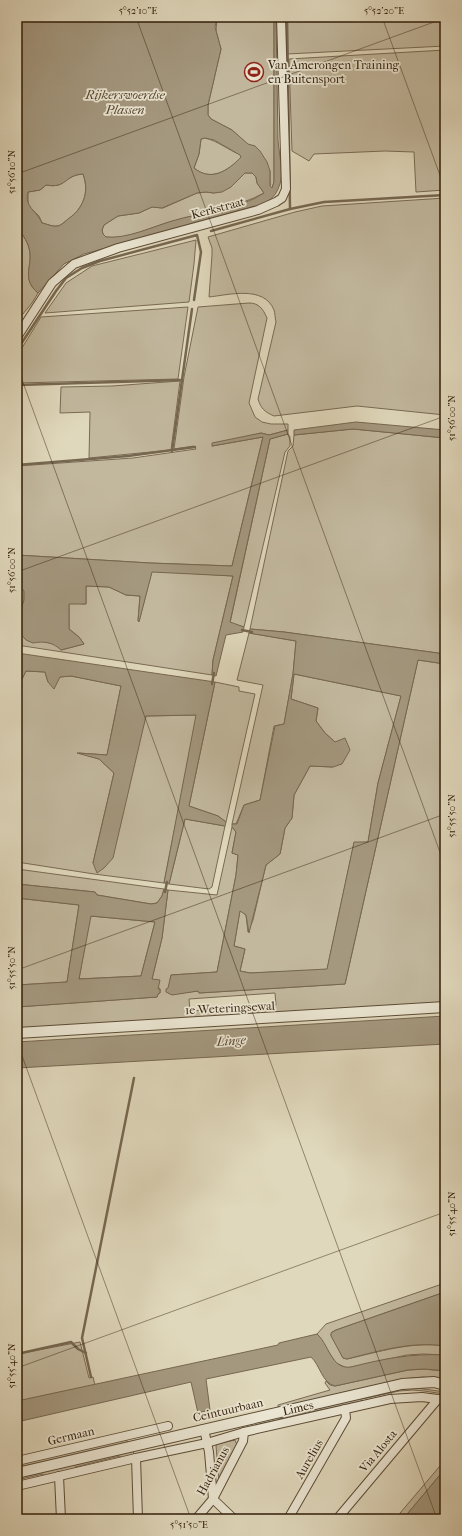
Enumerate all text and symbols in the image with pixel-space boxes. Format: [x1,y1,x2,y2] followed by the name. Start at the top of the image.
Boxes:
[119,5,157,17] text: 5°52'10"E
[364,5,404,17] text: 5°52'20"E
[267,58,400,86] place label: Van Amerongen Training en Buitensport
[243,61,265,83] sports icon: Van Amerongen Training en Buitensport
[84,87,166,117] water label: Rijkerswoerdse Plassen
[6,150,18,194] text: 51°56'10"N
[190,194,247,222] street label: Kerkstraat
[446,395,458,441] text: 51°56'00"N
[6,547,18,593] text: 51°56'00"N
[446,794,458,838] text: 51°55'50"N
[6,946,18,990] text: 51°55'50"N
[185,999,276,1017] street label: 1e Weteringsewal
[215,1032,247,1049] water label: Linge
[446,1191,458,1237] text: 51°55'40"N
[6,1343,18,1389] text: 51°55'40"N
[191,1395,265,1425] street label: Ceintuurbaan
[281,1398,315,1418] street label: Limes
[46,1424,96,1448] street label: Germaan
[356,1427,400,1476] street label: Via Alosta
[292,1436,326,1482] street label: Aurelius
[194,1444,232,1498] street label: Hadrianus
[170,1519,208,1531] text: 5°51'50"E

